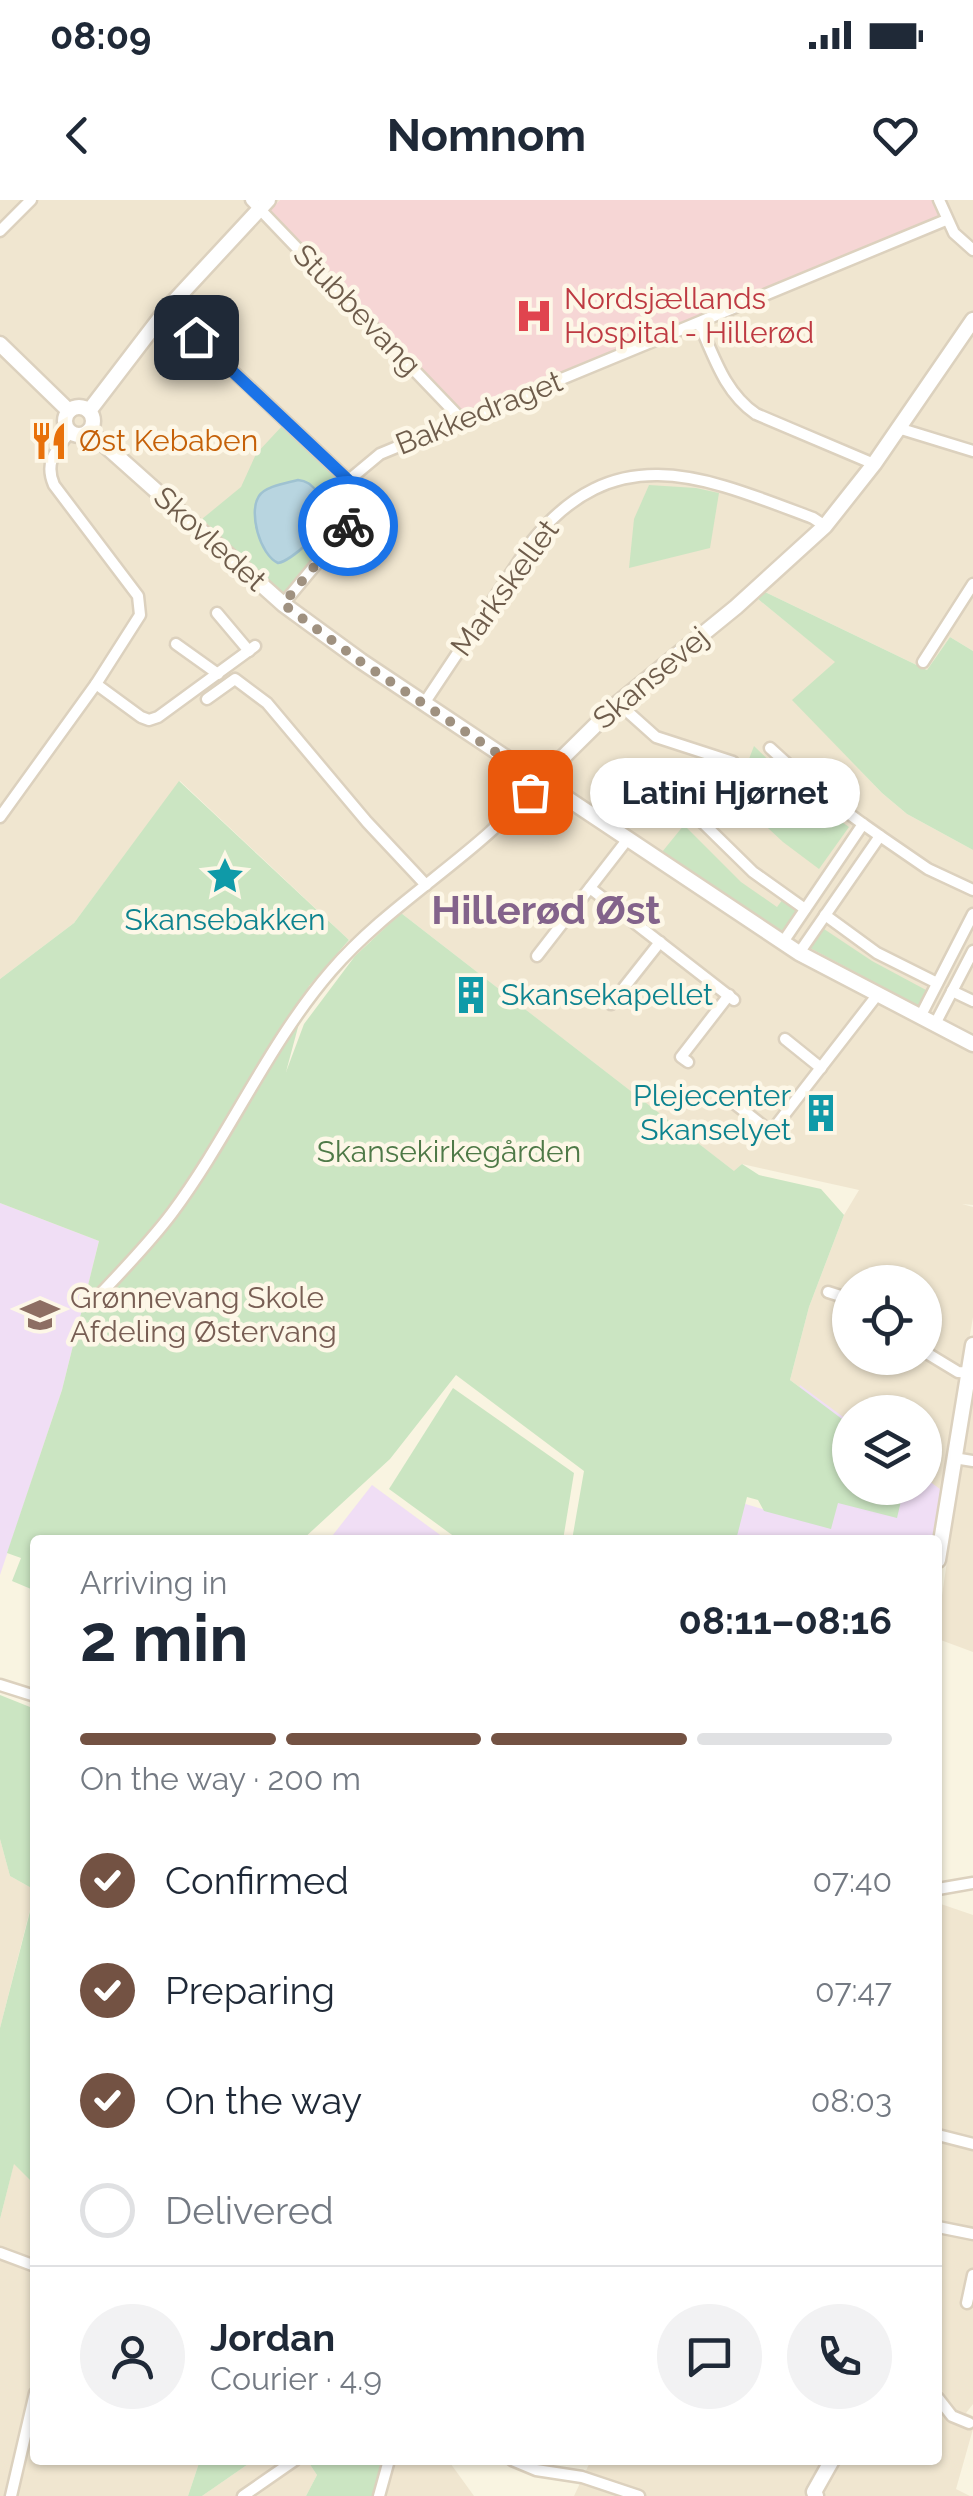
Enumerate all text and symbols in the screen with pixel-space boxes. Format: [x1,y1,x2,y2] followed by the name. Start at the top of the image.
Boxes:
[50,13,151,58] text: 08:09
[50,108,105,163] icon: back
[868,108,923,163] icon: heart
[387,109,586,162] text: Nomnom
[286,237,428,382] street label: Stubbevang
[564,281,814,350] place label: Nordsjællands Hospital - Hillerød
[154,295,239,380] pin
[513,295,555,337] hospital icon: Nordsjællands Hospital - Hillerød
[169,310,224,365] icon: home
[390,363,567,462] street label: Bakkedraget
[28,420,70,462] restaurant icon: Øst Kebaben
[79,423,258,458] place label: Øst Kebaben
[298,476,398,576] courier
[147,479,274,598] street label: Skovledet
[321,499,376,554] icon: bike
[443,513,566,663] street label: Markskellet
[586,619,715,736] street label: Skansevej
[488,750,573,835] pin
[590,757,860,827] callout: Latini Hjørnet
[503,765,558,820] icon: bag
[621,774,829,811] text: Latini Hjørnet
[204,855,246,897] place icon: Skansebakken
[431,886,661,933] district label: Hillerød Øst
[125,902,325,937] place label: Skansebakken
[450,974,492,1016] building icon: Skansekapellet
[501,977,713,1012] place label: Skansekapellet
[633,1078,791,1147] place label: Plejecenter Skanselyet
[800,1092,842,1134] building icon: Plejecenter Skanselyet
[317,1134,581,1169] park label: Skansekirkegården
[832,1265,942,1505] map controls
[832,1265,942,1375] button: locate
[70,1280,337,1349] place label: Grønnevang Skole Afdeling Østervang
[19,1294,61,1336] school or university icon: Grønnevang Skole Afdeling Østervang
[832,1395,942,1505] button: layers
[80,1564,227,1601] text: Arriving in
[679,1598,892,1643] text: 08:11–08:16
[80,1600,249,1676] text: 2 min
[80,1760,361,1797] text: On the way · 200 m
[80,1853,135,1908] icon: check
[165,1858,349,1903] text: Confirmed
[812,1862,892,1899] text: 07:40
[80,1963,135,2018] icon: check
[165,1968,335,2013] text: Preparing
[815,1972,892,2009] text: 07:47
[80,2073,135,2128] icon: check
[165,2078,362,2123] text: On the way
[811,2082,892,2119] text: 08:03
[165,2188,334,2233] text: Delivered
[80,2304,185,2409] button: person
[657,2304,762,2409] button: chat
[787,2304,892,2409] button: phone
[210,2315,335,2360] text: Jordan
[210,2360,382,2397] text: Courier · 4.9

